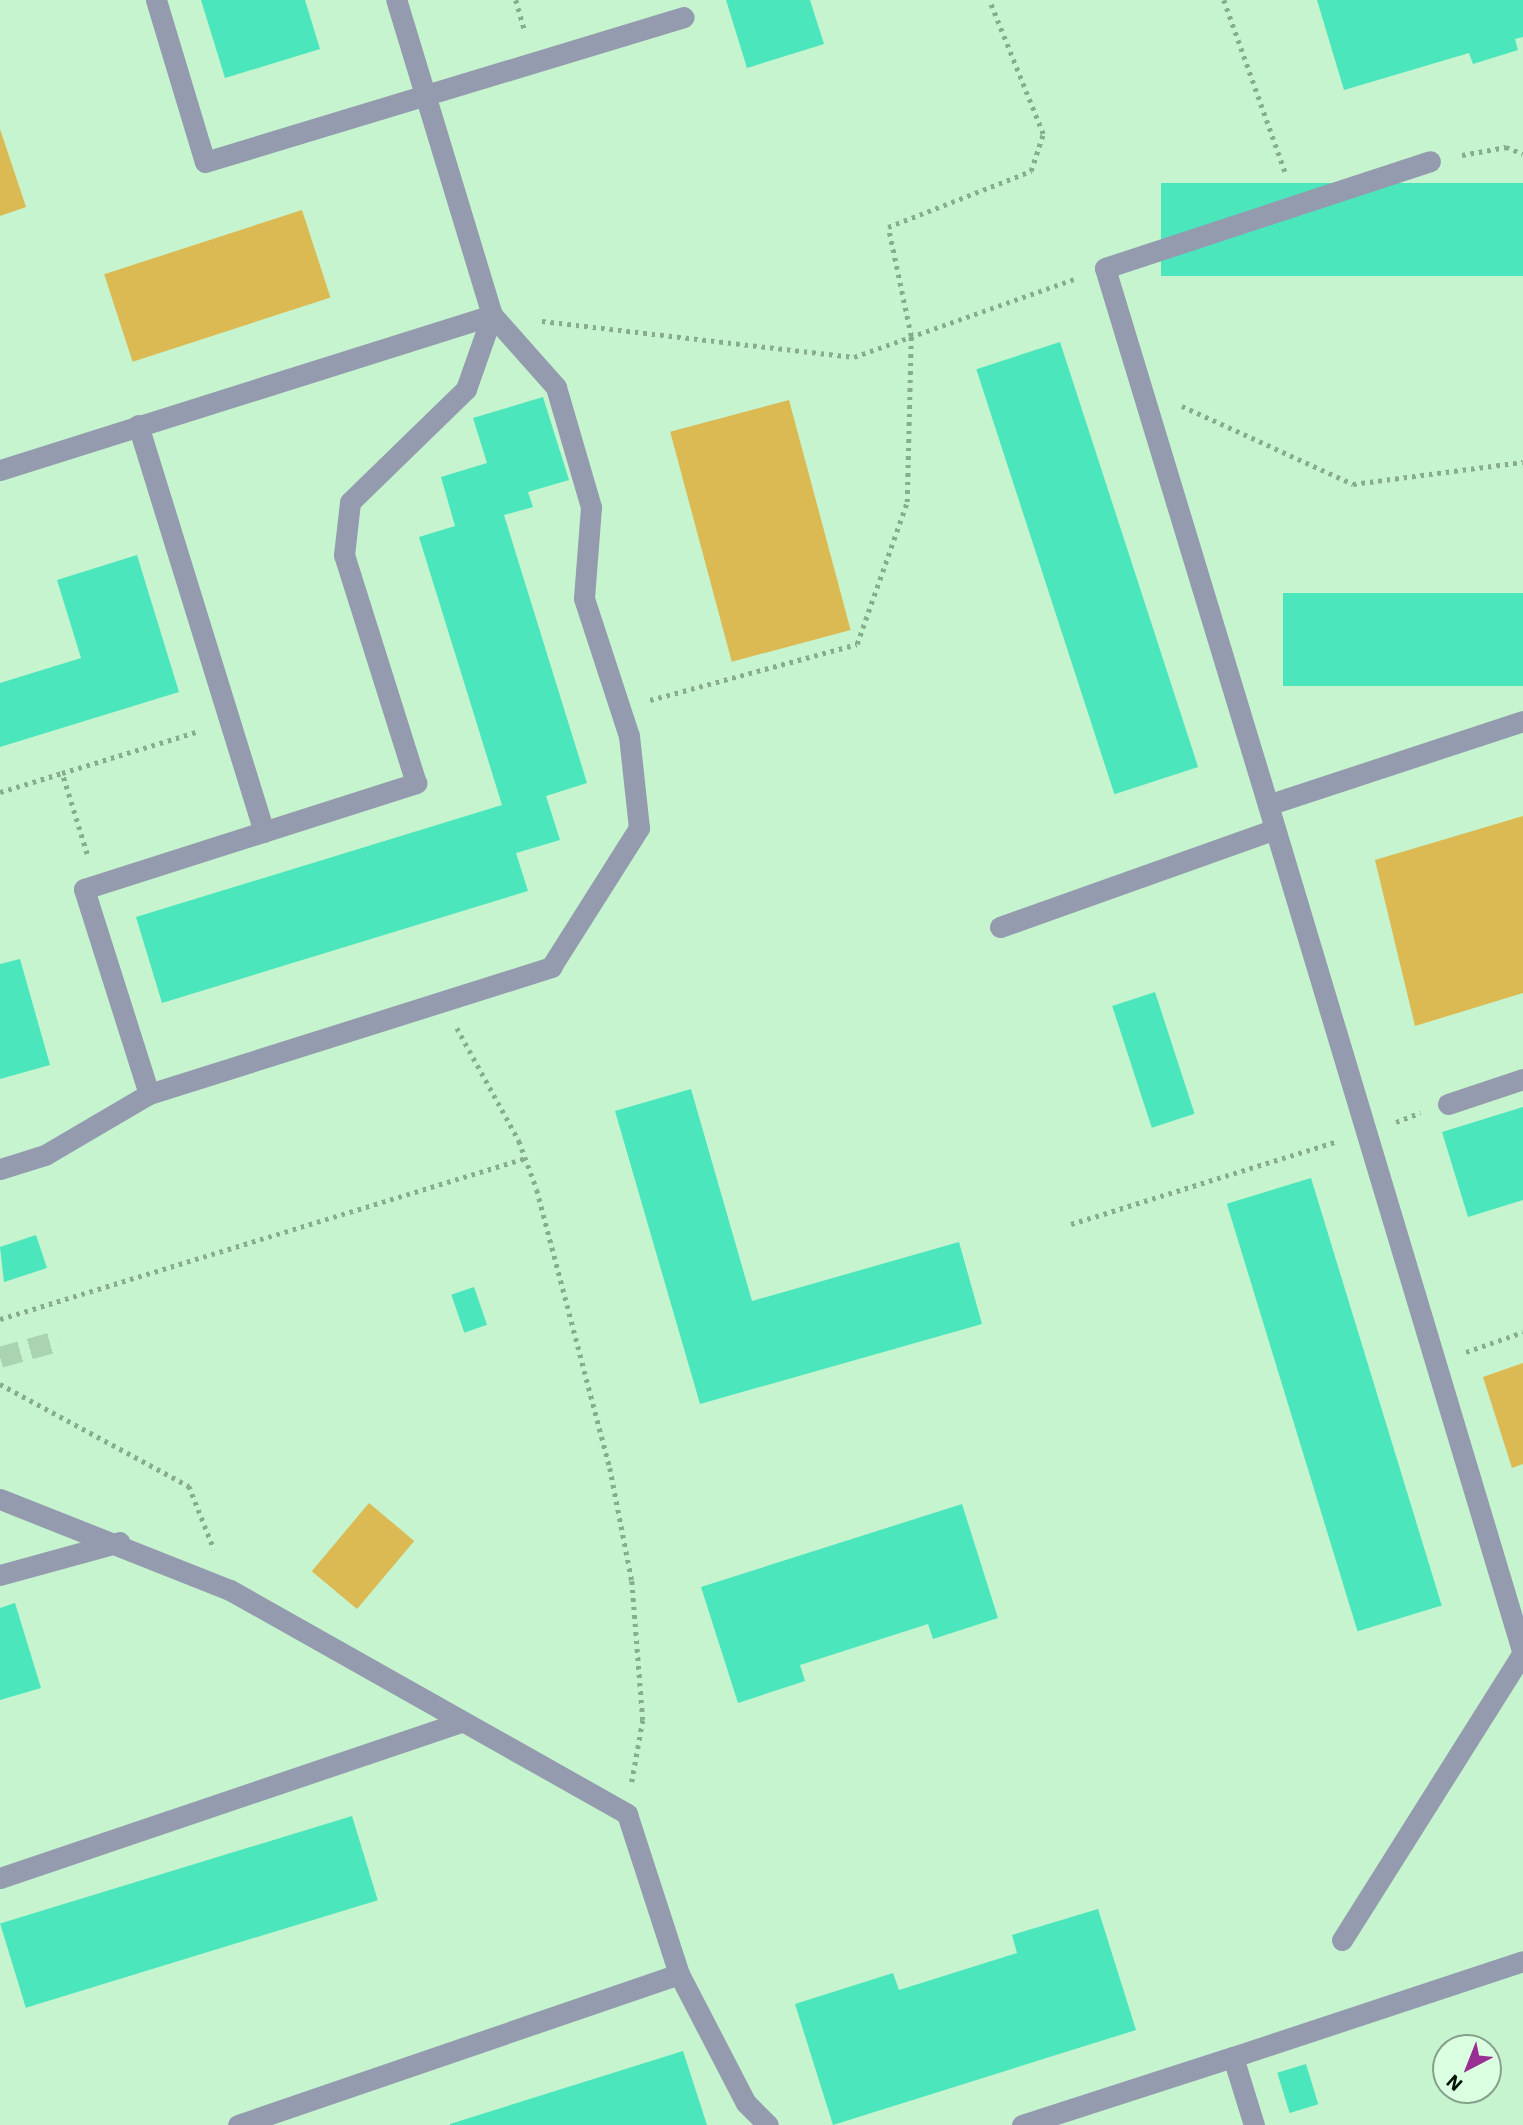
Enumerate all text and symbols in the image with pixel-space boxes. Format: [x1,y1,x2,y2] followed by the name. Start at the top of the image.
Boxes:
[1432,2034,1502,2104] north arrow
[1441,2070,1467,2097] text: N

